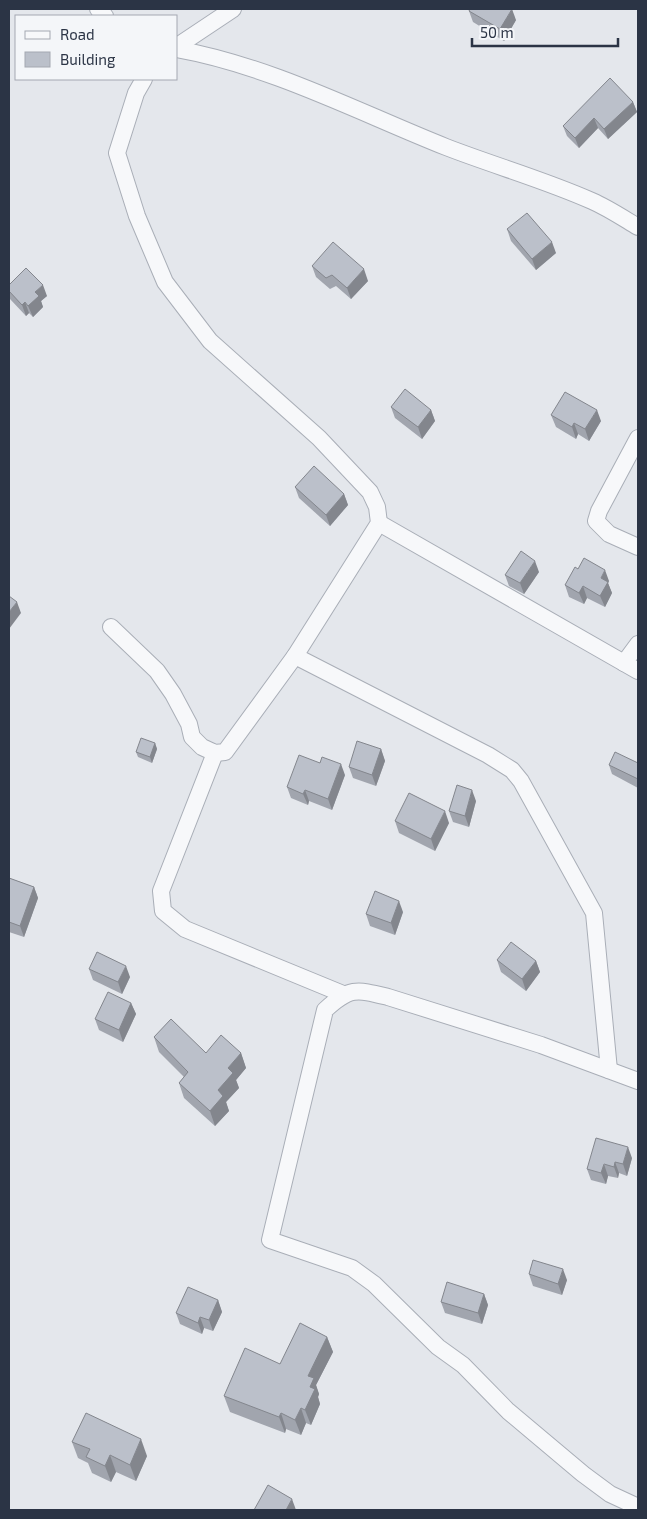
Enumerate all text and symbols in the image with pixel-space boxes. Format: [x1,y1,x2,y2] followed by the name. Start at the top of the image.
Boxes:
[15,15,178,80] legend
[472,15,618,47] scale bar
[480,23,514,41] text: 50 m
[60,25,95,43] text: Road
[60,50,116,68] text: Building

